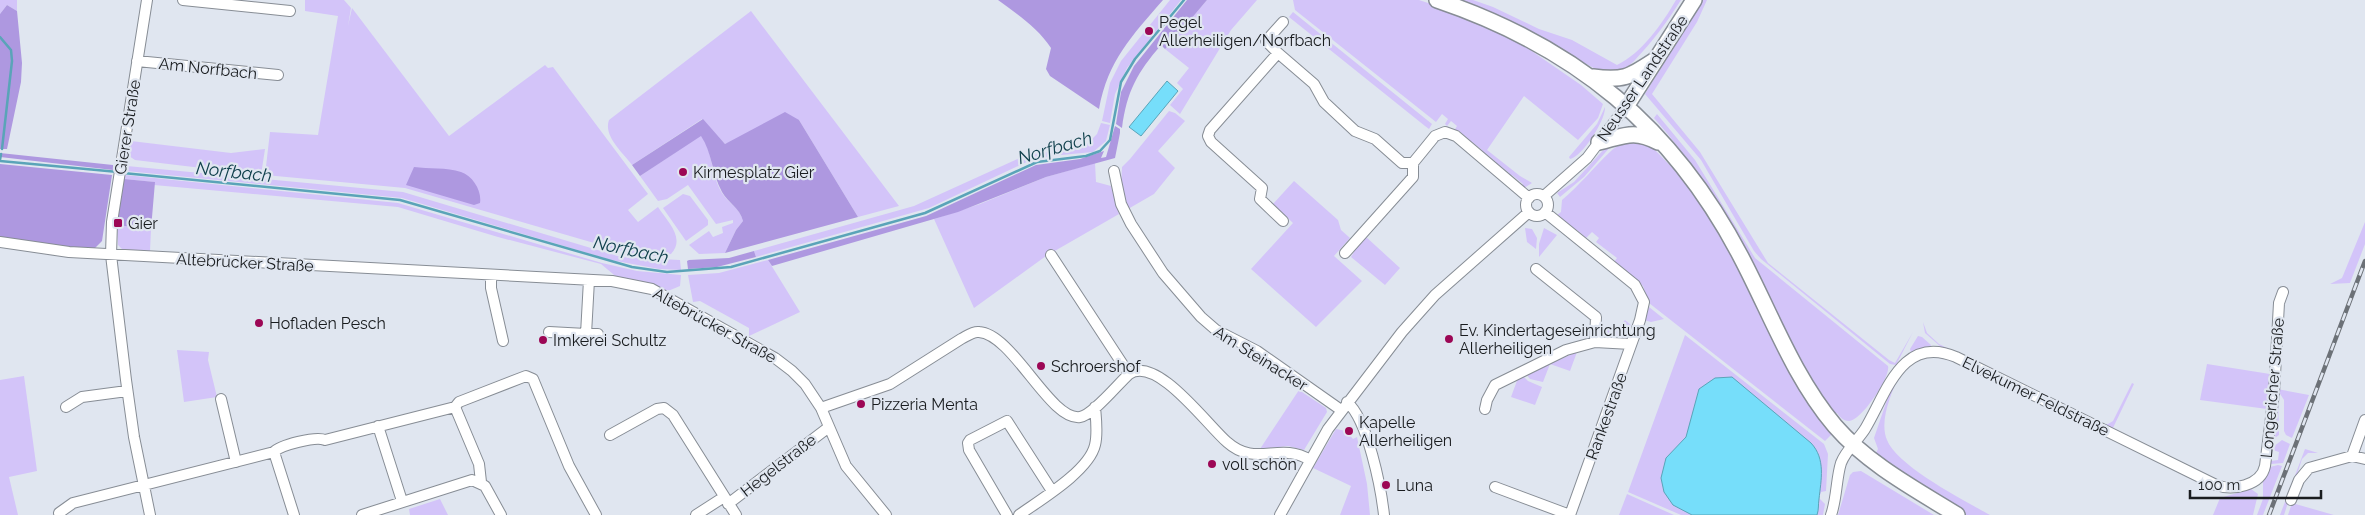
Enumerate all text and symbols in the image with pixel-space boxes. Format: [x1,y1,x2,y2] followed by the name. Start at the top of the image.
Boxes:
[1593,12,1692,145] street label: Neusser Landstraße
[1159,13,1331,50] place label: Pegel Allerheiligen/Norfbach
[1143,25,1155,37] marker: Pegel Allerheiligen/Norfbach
[158,54,258,83] street label: Am Norfbach
[111,78,144,176] street label: Gierer Straße
[1015,127,1094,168] water label: Norfbach
[195,157,273,186] water label: Norfbach
[693,163,815,182] place label: Kirmesplatz Gier
[677,166,689,178] marker: Kirmesplatz Gier
[128,214,158,233] place label: Gier
[112,217,124,229] marker: Gier
[592,231,671,268] water label: Norfbach
[176,249,314,276] street label: Altebrücker Straße
[650,284,780,367] street label: Altebrücker Straße
[269,314,386,333] place label: Hofladen Pesch
[253,317,265,329] marker: Hofladen Pesch
[2257,317,2288,459] street label: Longericher Straße
[1459,321,1656,358] place label: Ev. Kindertageseinrichtung Allerheiligen
[1210,322,1312,395] street label: Am Steinacker
[553,331,666,350] place label: Imkerei Schultz
[1443,333,1455,345] marker: Ev. Kindertageseinrichtung Allerheiligen
[537,334,549,346] marker: Imkerei Schultz
[1959,353,2112,440] street label: Elvekumer Feldstraße
[1051,357,1141,376] place label: Schroershof
[1035,360,1047,372] marker: Schroershof
[1582,370,1631,462] street label: Rankestraße
[871,395,978,414] place label: Pizzeria Menta
[855,398,867,410] marker: Pizzeria Menta
[1359,413,1452,450] place label: Kapelle Allerheiligen
[1343,425,1355,437] marker: Kapelle Allerheiligen
[737,430,820,501] street label: Hegelstraße
[1222,455,1297,474] place label: voll schön
[1206,458,1218,470] marker: voll schön
[2190,468,2321,500] scale bar
[1396,476,1433,495] place label: Luna
[2198,476,2240,494] text: 100 m
[1380,479,1392,491] marker: Luna

